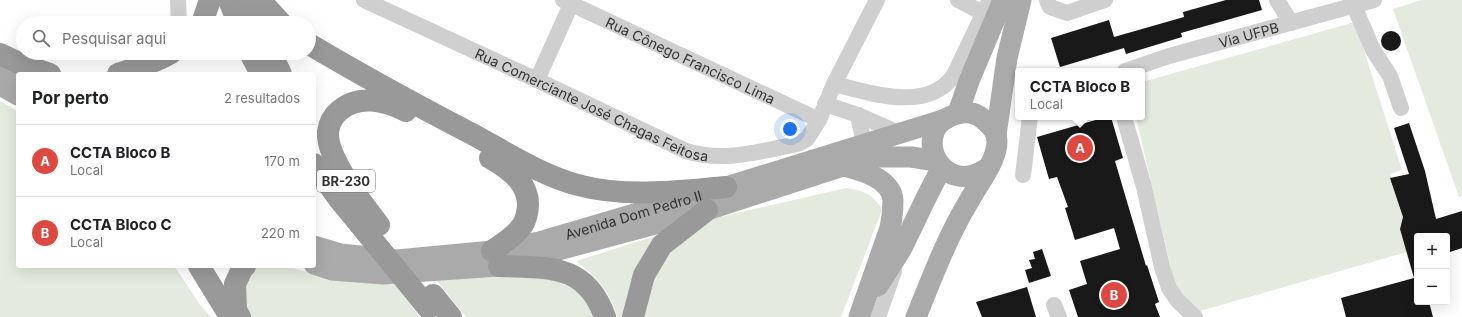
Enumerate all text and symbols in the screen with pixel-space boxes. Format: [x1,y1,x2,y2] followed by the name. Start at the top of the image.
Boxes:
[603,13,778,107] street label: Rua Cônego Francisco Lima
[16,16,316,60] search box
[1217,18,1281,51] street label: Via UFPB
[30,27,52,49] icon: search
[62,29,166,48] text: Pesquisar aqui
[473,44,709,164] street label: Rua Comerciante José Chagas Feitosa
[1015,68,1145,120] popup
[1030,77,1130,96] text: CCTA Bloco B
[32,88,109,108] text: Por perto
[224,90,300,106] text: 2 resultados
[1030,96,1063,112] text: Local
[780,119,800,139] your location
[1067,133,1093,163] pin: A
[70,143,170,162] text: CCTA Bloco B
[40,153,50,169] text: A
[264,153,300,169] text: 170 m
[70,162,103,178] text: Local
[317,170,375,192] road number: BR-230
[563,186,704,242] street label: Avenida Dom Pedro II
[70,215,171,234] text: CCTA Bloco C
[41,225,49,241] text: B
[261,225,300,241] text: 220 m
[1414,233,1450,305] map controls
[1414,233,1450,269] button: +
[70,234,103,250] text: Local
[1414,269,1450,305] button: −
[1101,280,1127,310] pin: B

